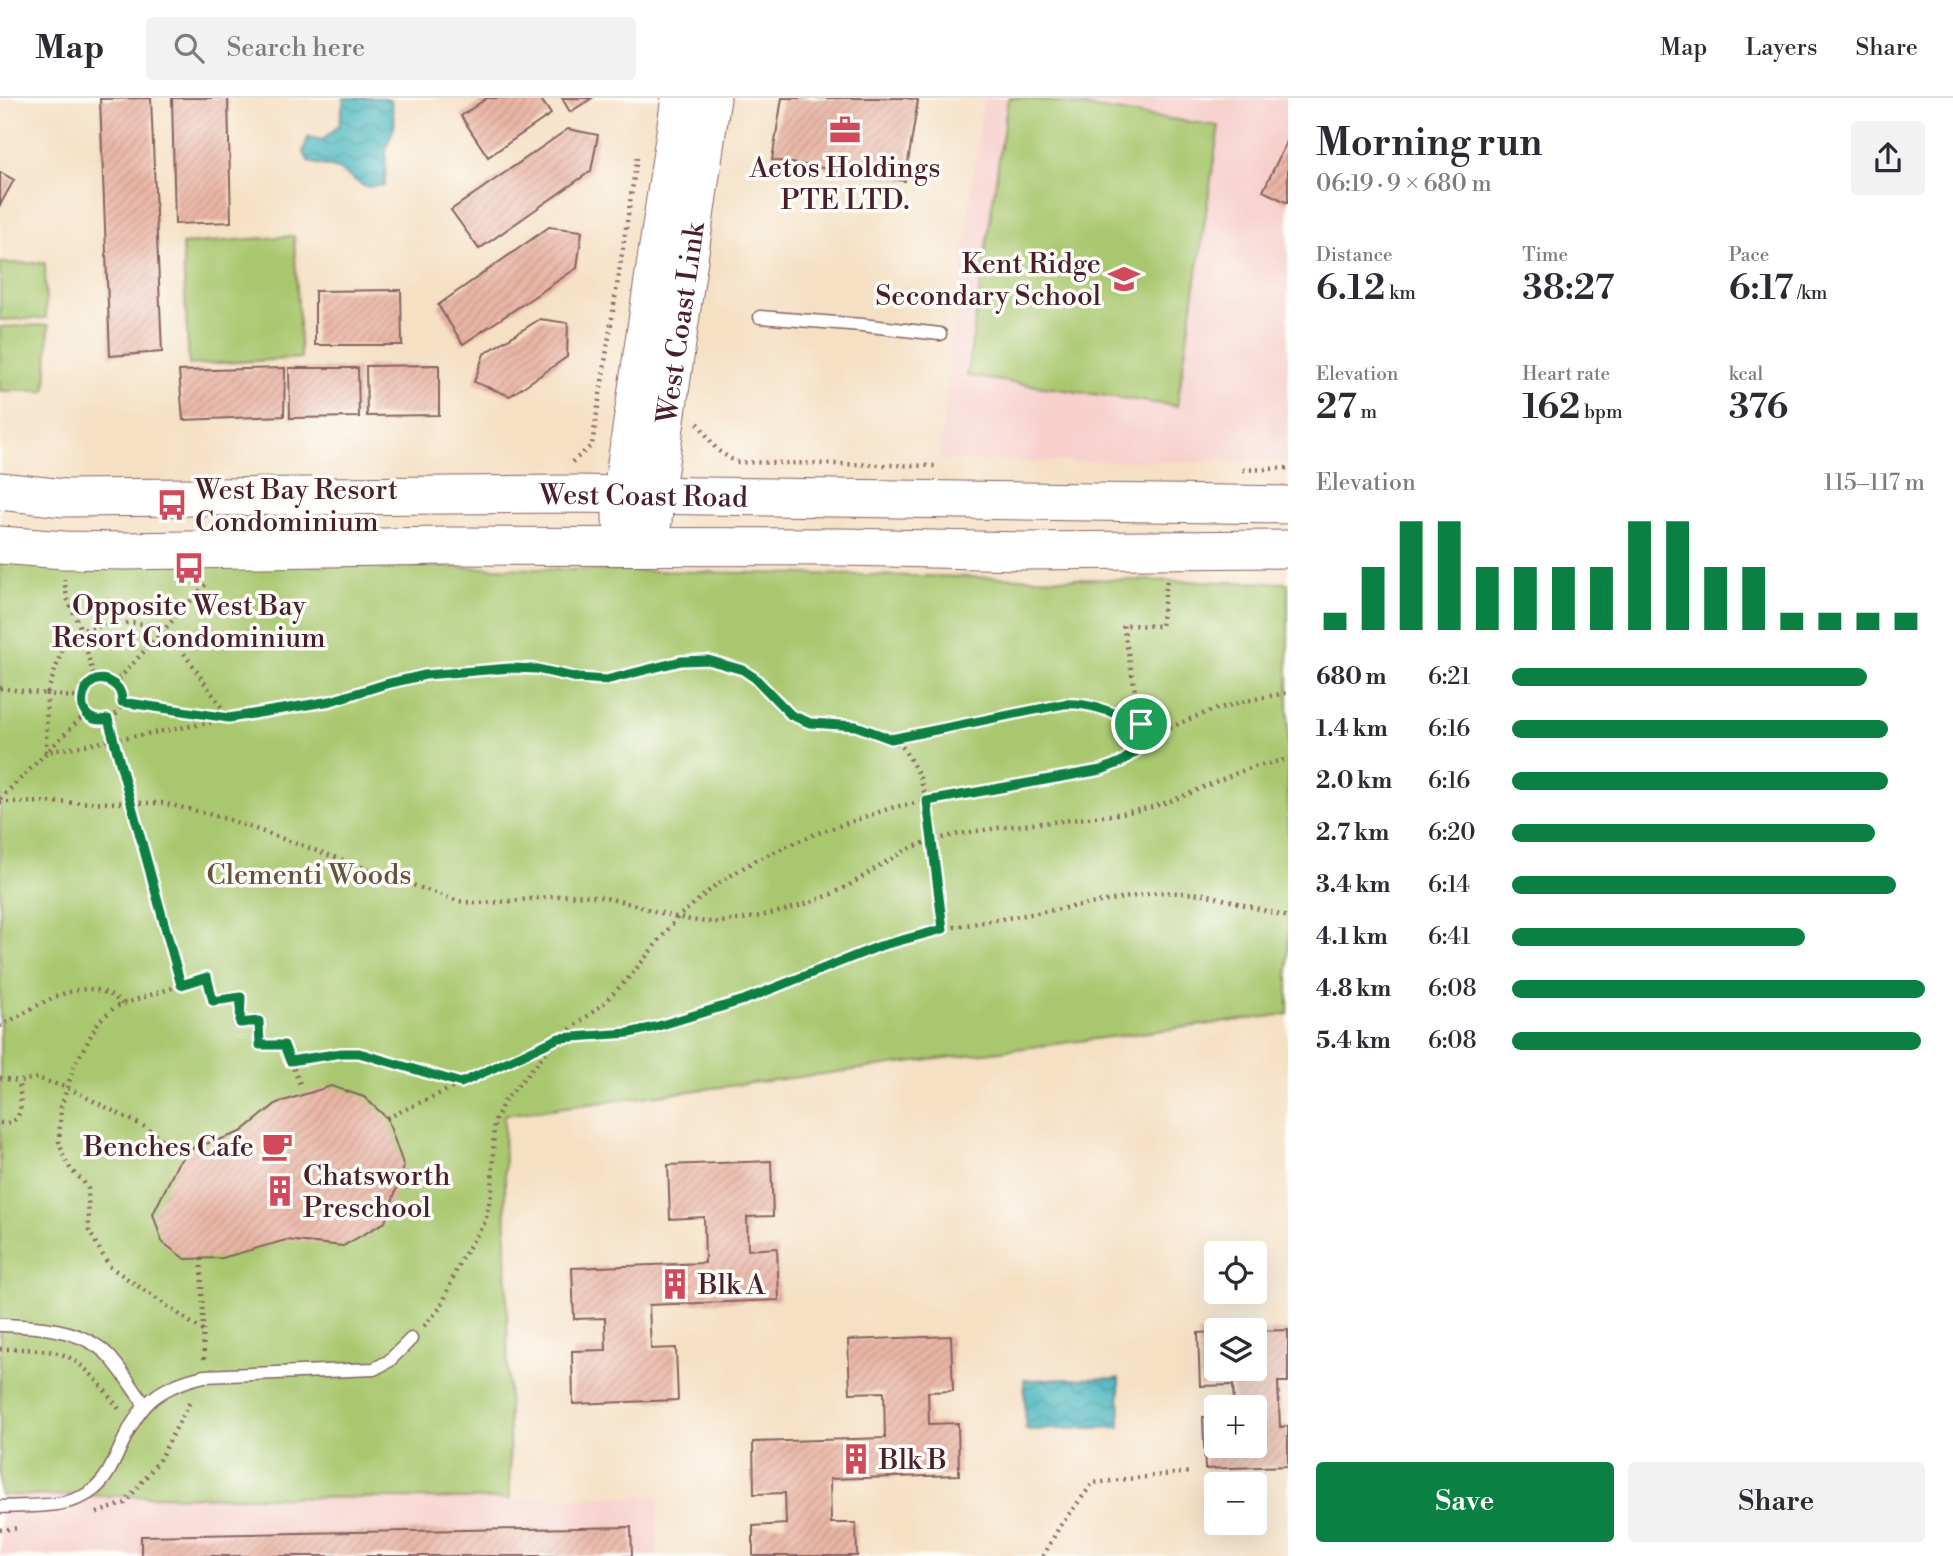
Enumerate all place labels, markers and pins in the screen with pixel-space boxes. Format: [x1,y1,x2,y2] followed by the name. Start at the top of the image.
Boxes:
[828,113,862,147] office icon: Aetos Holdings PTE LTD.
[748,151,941,218] place label: Aetos Holdings PTE LTD.
[875,247,1101,314] place label: Kent Ridge Secondary School
[1107,262,1141,296] school or university icon: Kent Ridge Secondary School
[194,473,398,540] place label: West Bay Resort Condominium
[155,488,189,522] bus stop icon: West Bay Resort Condominium
[172,551,206,585] bus stop icon: Opposite West Bay Resort Condominium
[52,589,326,656] place label: Opposite West Bay Resort Condominium
[1111,694,1171,754] pin
[260,1129,294,1163] cafe icon: Benches Cafe
[83,1130,254,1165] place label: Benches Cafe
[303,1159,451,1226] place label: Chatsworth Preschool
[263,1174,297,1208] building icon: Chatsworth Preschool
[658,1267,692,1301] building icon: Blk A
[697,1268,766,1303] place label: Blk A
[839,1442,873,1476] building icon: Blk B
[878,1443,947,1478] place label: Blk B

